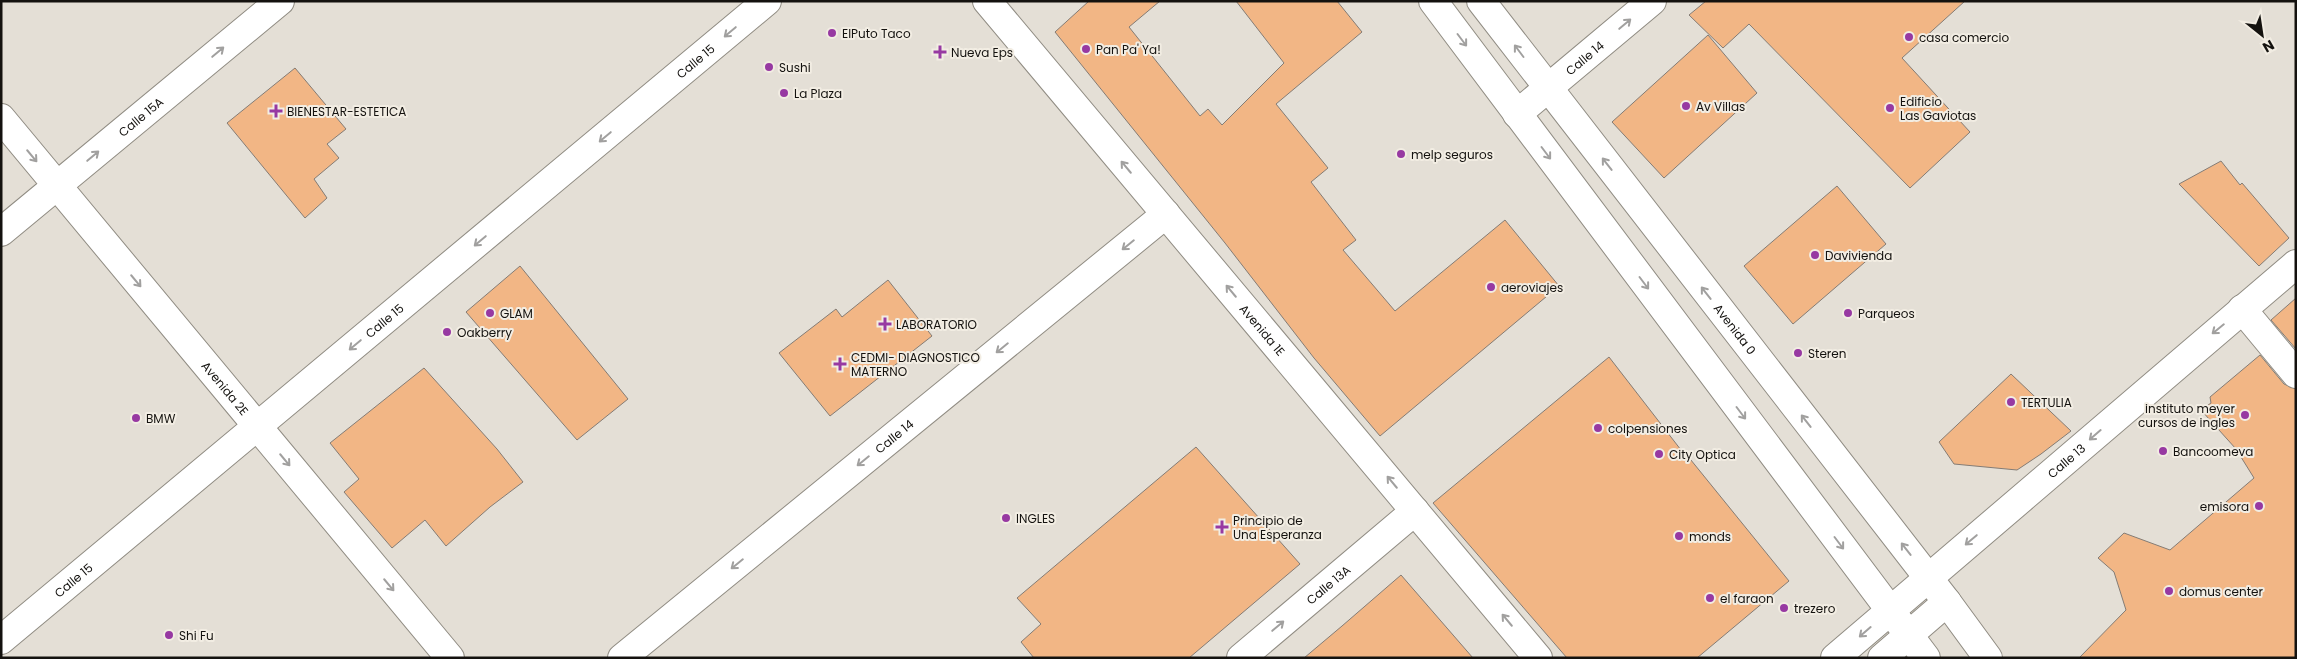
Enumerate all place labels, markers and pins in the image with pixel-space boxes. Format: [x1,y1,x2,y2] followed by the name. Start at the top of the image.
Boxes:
[842,25,911,42] place label: ElPuto Taco
[826,27,838,39] marker: ElPuto Taco
[1919,29,2009,46] place label: casa comercio
[1903,31,1915,43] marker: casa comercio
[1096,41,1161,58] place label: Pan Pa' Ya!
[1080,43,1092,55] marker: Pan Pa' Ya!
[951,44,1013,61] place label: Nueva Eps
[933,45,947,59] marker: Nueva Eps
[779,59,811,76] place label: Sushi
[763,61,775,73] marker: Sushi
[794,85,842,102] place label: La Plaza
[778,87,790,99] marker: La Plaza
[1900,93,1976,124] place label: Edificio Las Gaviotas
[1696,98,1745,115] place label: Av Villas
[1680,100,1692,112] marker: Av Villas
[1884,102,1896,114] marker: Edificio Las Gaviotas
[287,103,406,120] place label: BIENESTAR-ESTETICA
[269,104,283,118] marker: BIENESTAR-ESTETICA
[1411,146,1493,163] place label: melp seguros
[1395,148,1407,160] marker: melp seguros
[1825,247,1892,264] place label: Davivienda
[1809,249,1821,261] marker: Davivienda
[1501,279,1563,296] place label: aeroviajes
[1485,281,1497,293] marker: aeroviajes
[500,305,533,322] place label: GLAM
[1858,305,1915,322] place label: Parqueos
[484,307,496,319] marker: GLAM
[1842,307,1854,319] marker: Parqueos
[896,316,977,333] place label: LABORATORIO
[878,317,892,331] marker: LABORATORIO
[457,324,512,341] place label: Oakberry
[441,326,453,338] marker: Oakberry
[1808,345,1846,362] place label: Steren
[1792,347,1804,359] marker: Steren
[851,349,980,380] place label: CEDMI- DIAGNOSTICO MATERNO
[833,357,847,371] marker: CEDMI- DIAGNOSTICO MATERNO
[2021,394,2072,411] place label: TERTULIA
[2005,396,2017,408] marker: TERTULIA
[2138,400,2236,431] place label: instituto meyer cursos de ingles
[2239,409,2251,421] marker: instituto meyer cursos de ingles
[146,410,176,427] place label: BMW
[130,412,142,424] marker: BMW
[1608,420,1687,437] place label: colpensiones
[1592,422,1604,434] marker: colpensiones
[2173,443,2253,460] place label: Bancoomeva
[2157,445,2169,457] marker: Bancoomeva
[1669,446,1736,463] place label: City Optica
[1653,448,1665,460] marker: City Optica
[2200,498,2249,515] place label: emisora
[2253,500,2265,512] marker: emisora
[1016,510,1055,527] place label: INGLES
[1000,512,1012,524] marker: INGLES
[1233,512,1322,543] place label: Principio de Una Esperanza
[1215,520,1229,534] marker: Principio de Una Esperanza
[1689,528,1731,545] place label: monds
[1673,530,1685,542] marker: monds
[2179,583,2264,600] place label: domus center
[2163,585,2175,597] marker: domus center
[1720,590,1774,607] place label: el faraon
[1704,592,1716,604] marker: el faraon
[1794,600,1836,617] place label: trezero
[1778,602,1790,614] marker: trezero
[179,627,214,644] place label: Shi Fu
[163,629,175,641] marker: Shi Fu

